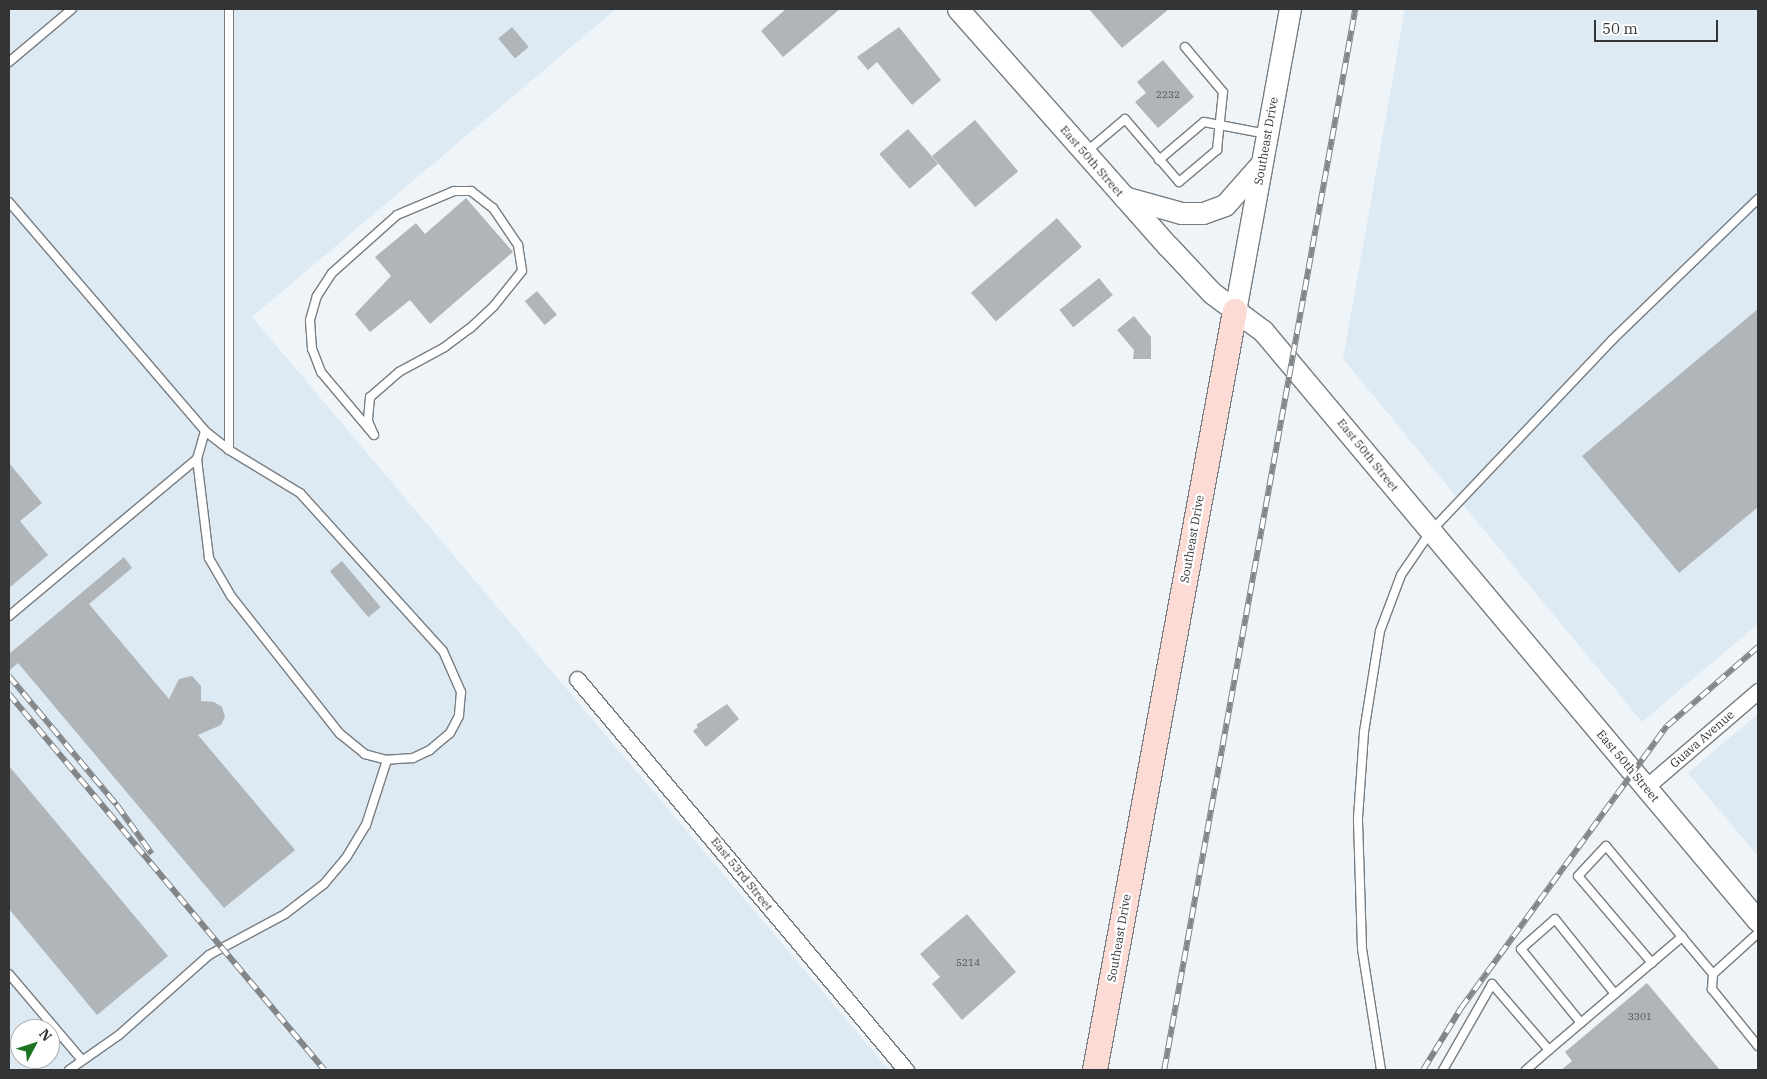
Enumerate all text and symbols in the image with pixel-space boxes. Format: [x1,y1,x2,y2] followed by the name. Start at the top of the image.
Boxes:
[1597,10,1721,42] scale bar
[1602,19,1638,38] text: 50 m
[1156,89,1180,101] house number: 2232
[1251,96,1281,186] street label: Southeast Drive
[1057,122,1127,200] street label: East 50th Street
[1334,416,1402,494] street label: East 50th Street
[1177,494,1207,584] street label: Southeast Drive
[1667,707,1737,771] street label: Guava Avenue
[1594,727,1662,805] street label: East 50th Street
[708,834,776,914] street label: East 53rd Street
[1104,893,1134,983] street label: Southeast Drive
[956,957,980,969] house number: 5214
[1628,1011,1652,1023] house number: 3301
[10,1019,60,1069] north arrow
[35,1025,56,1045] text: N

